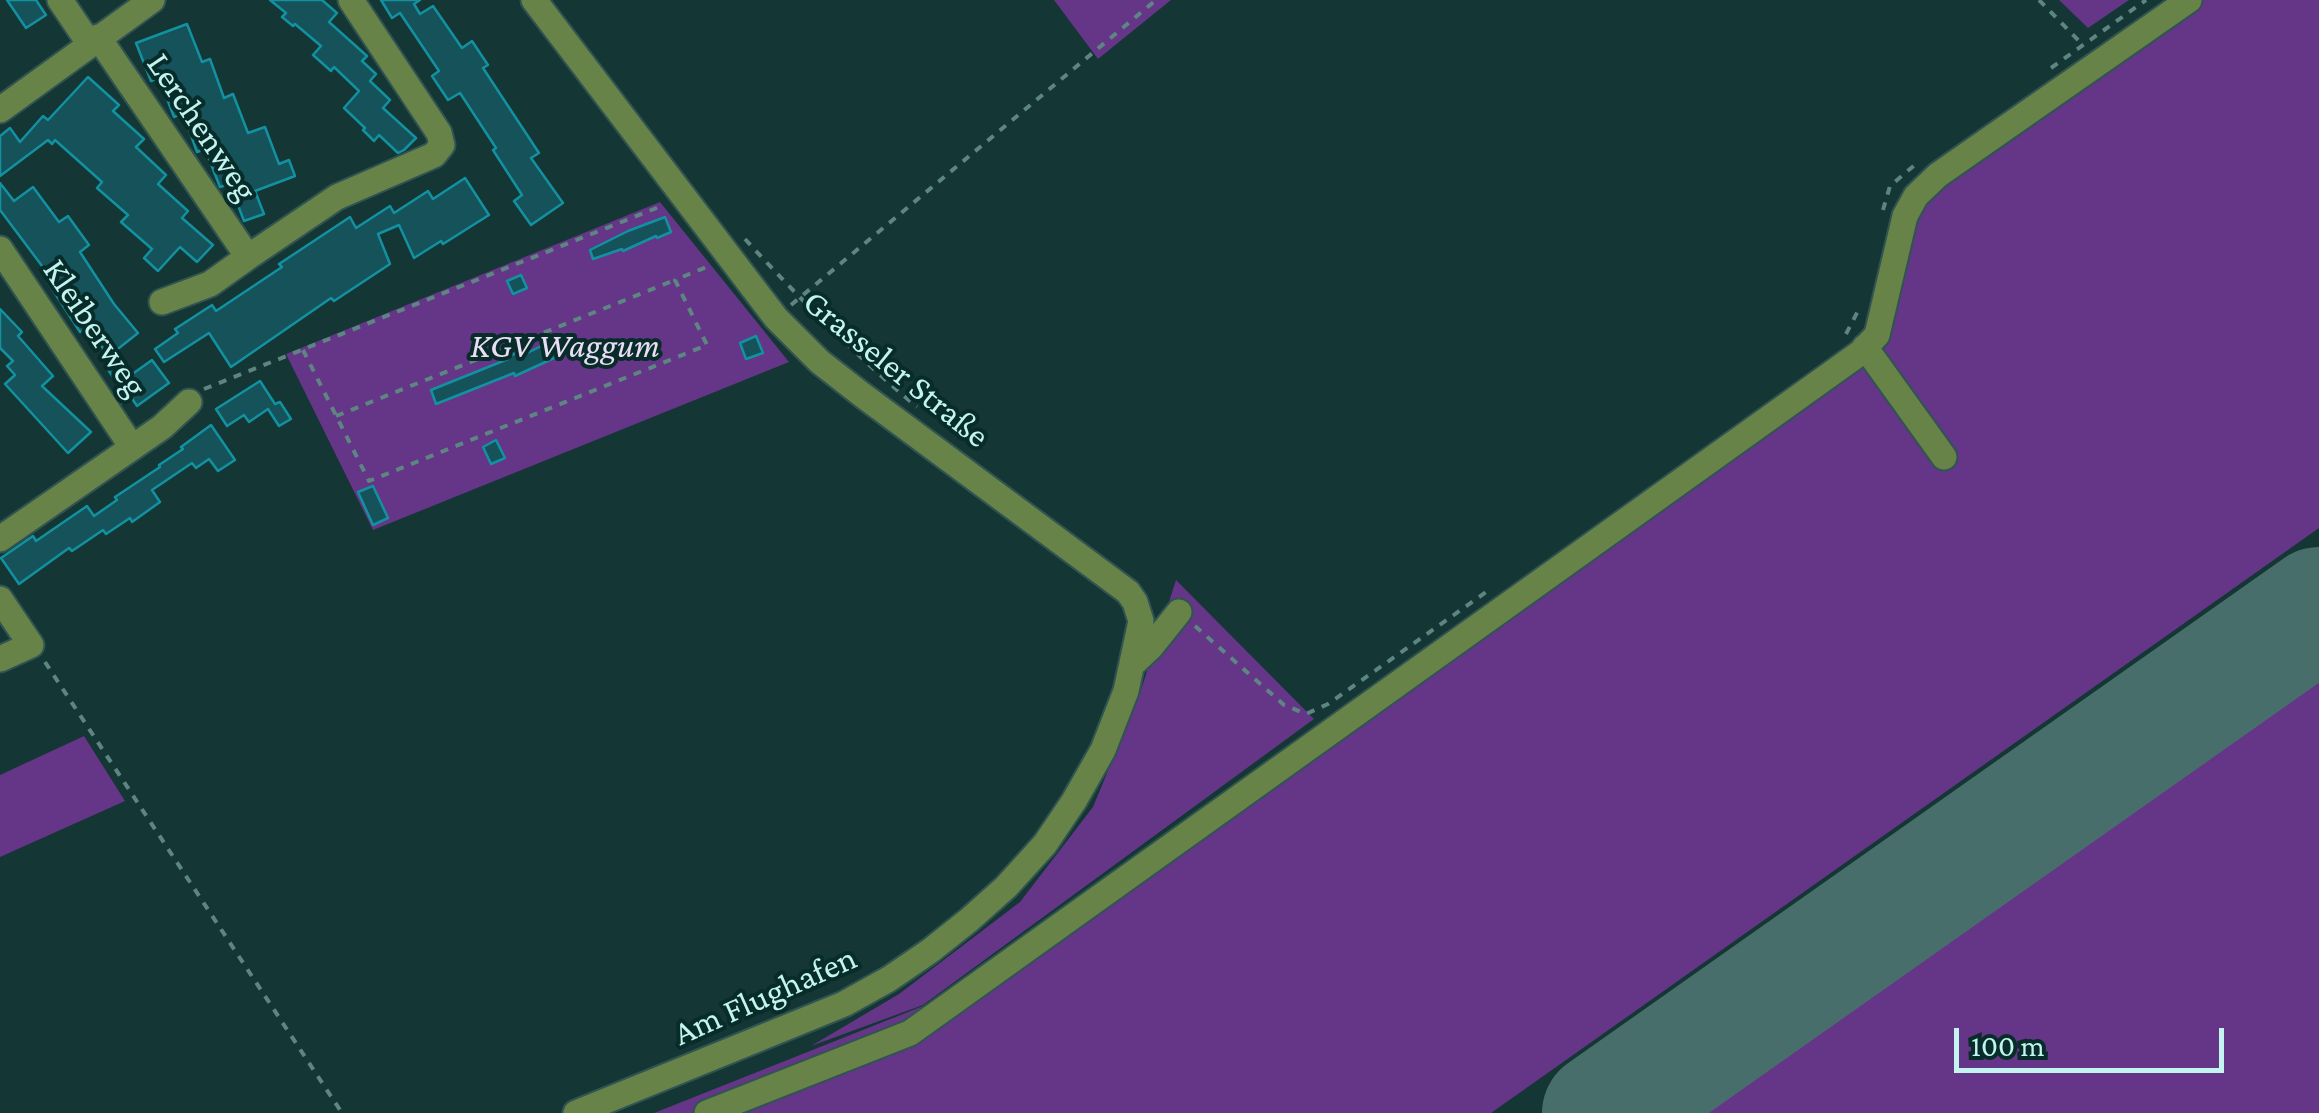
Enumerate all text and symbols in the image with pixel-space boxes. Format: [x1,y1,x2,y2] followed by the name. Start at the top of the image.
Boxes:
[137,45,267,209] street label: Lerchenweg
[34,251,156,405] street label: Kleiberweg
[794,281,998,457] street label: Grasseler Straße
[470,325,660,367] park label: KGV Waggum
[667,937,863,1055] street label: Am Flughafen
[1959,1008,2229,1070] scale bar
[1971,1029,2045,1062] text: 100 m

